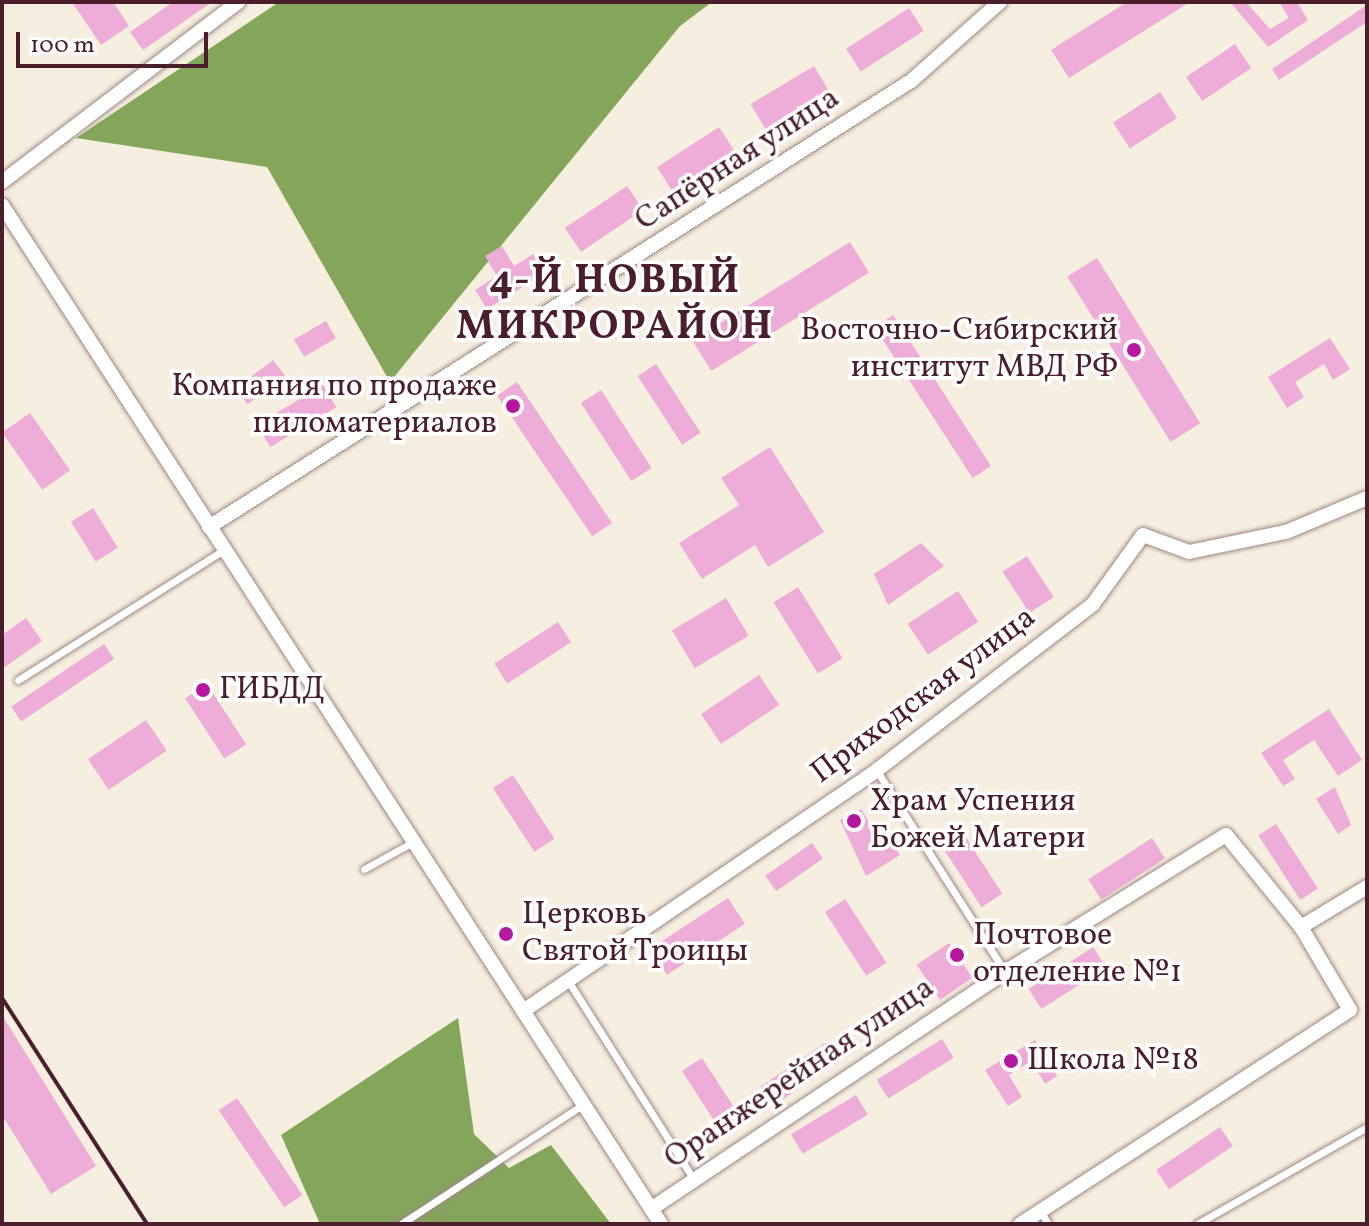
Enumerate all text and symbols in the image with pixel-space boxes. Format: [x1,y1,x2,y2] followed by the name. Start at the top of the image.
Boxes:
[20,16,212,66] scale bar
[30,29,95,63] text: 100 m
[628,79,848,241] street label: Сапёрная улица
[456,258,774,352] district label: 4-Й НОВЫЙ МИКРОРАЙОН
[800,313,1118,388] place label: Восточно-Сибирский институт МВД РФ
[1125,341,1143,359] marker: Восточно-Сибирский институт МВД РФ
[172,369,497,444] place label: Компания по продаже пиломатериалов
[504,397,522,415] marker: Компания по продаже пиломатериалов
[804,599,1044,793] street label: Приходская улица
[219,671,325,709] place label: ГИБДД
[194,681,212,699] marker: ГИБДД
[870,784,1085,859] place label: Храм Успения Божей Матери
[845,812,863,830] marker: Храм Успения Божей Матери
[522,897,749,972] place label: Церковь Святой Троицы
[973,918,1182,993] place label: Почтовое отделение №1
[497,925,515,943] marker: Церковь Святой Троицы
[948,946,966,964] marker: Почтовое отделение №1
[658,969,942,1179] street label: Оранжерейная улица
[1027,1042,1199,1080] place label: Школа №18
[1002,1052,1020,1070] marker: Школа №18

